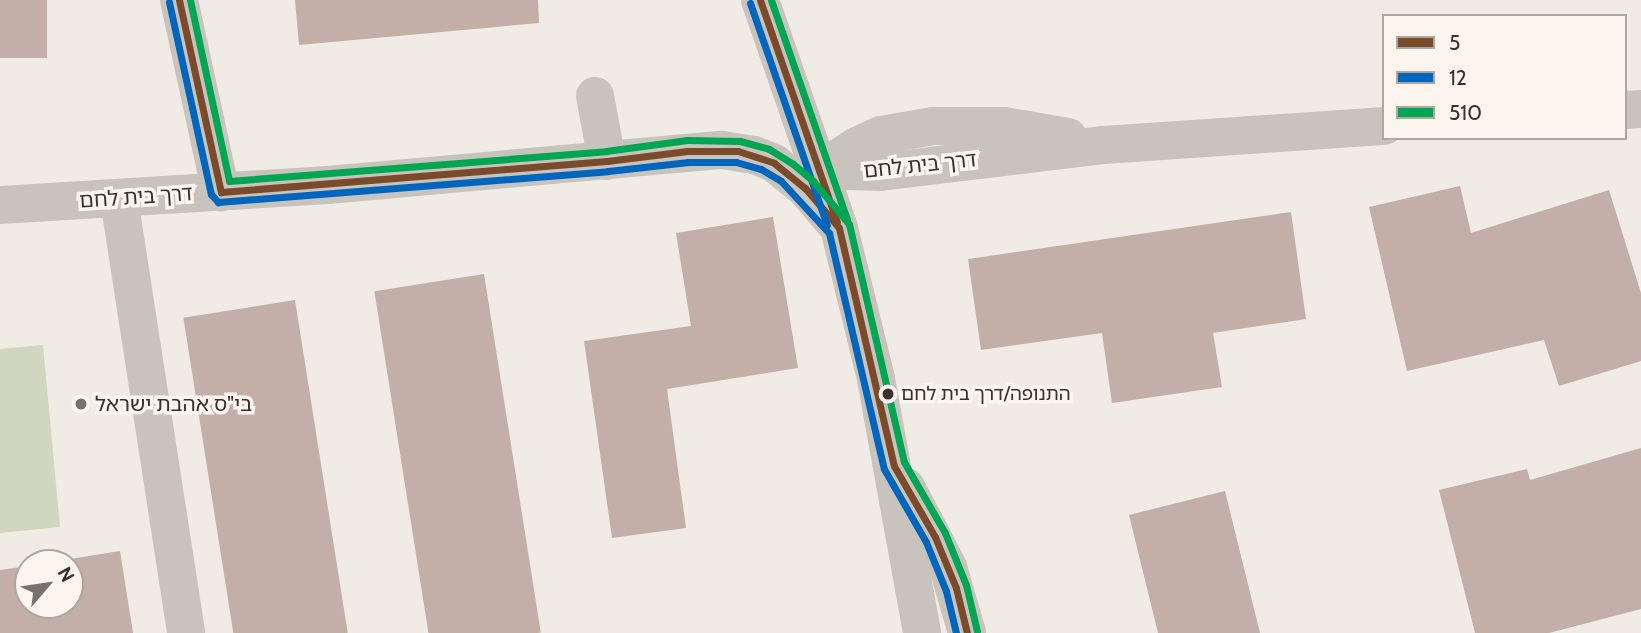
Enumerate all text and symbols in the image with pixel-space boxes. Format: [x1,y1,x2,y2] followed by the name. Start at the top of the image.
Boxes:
[1382,14,1627,140] legend
[1449,30,1460,55] text: 5
[1449,65,1467,90] text: 12
[1449,100,1482,125] text: 510
[862,147,978,183] street label: דרך בית לחם
[78,180,194,214] street label: דרך בית לחם
[901,383,1071,405] place label: התנופה/דרך בית לחם
[881,387,895,401] marker: התנופה/דרך בית לחם
[95,391,252,417] place label: בי"ס אהבת ישראל
[73,396,89,412] marker: בי"ס אהבת ישראל
[14,549,84,619] north arrow
[53,563,79,586] text: N

